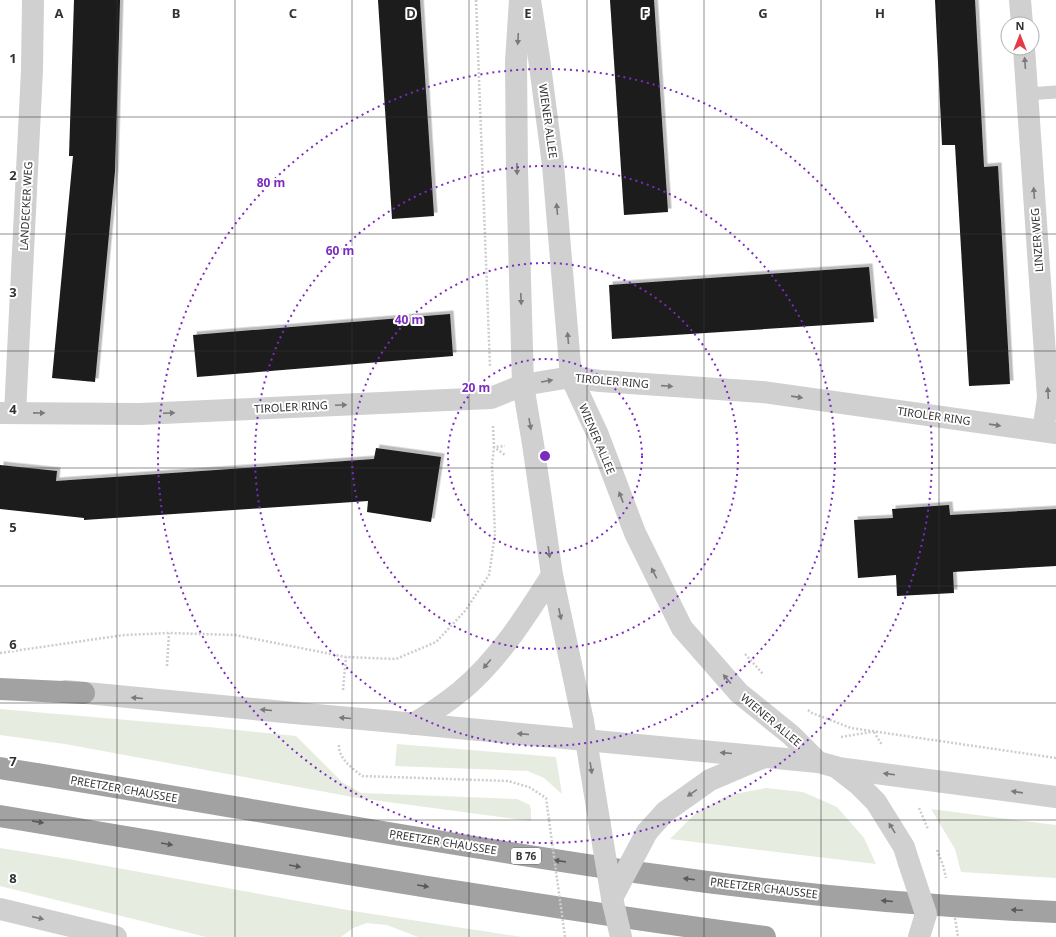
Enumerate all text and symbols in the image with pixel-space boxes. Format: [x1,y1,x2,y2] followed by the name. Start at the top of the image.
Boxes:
[55,4,64,22] text: A
[172,4,180,22] text: B
[289,4,297,22] text: C
[406,4,416,22] text: D
[524,4,532,22] text: E
[641,4,649,22] text: F
[758,4,768,22] text: G
[875,4,885,22] text: H
[1000,16,1040,56] north arrow
[1016,18,1024,33] text: N
[514,33,521,45] one-way arrow
[9,49,17,67] text: 1
[1022,57,1029,69] one-way arrow
[536,83,561,159] street label: WIENER ALLEE
[16,161,35,251] street label: LANDECKER WEG
[514,163,520,176] one-way arrow
[9,166,17,184] text: 2
[257,174,285,191] text: 80 m
[1031,187,1038,199] one-way arrow
[554,203,561,215] one-way arrow
[1027,207,1046,273] street label: LINZER WEG
[326,242,354,259] text: 60 m
[9,283,17,301] text: 3
[518,293,524,306] one-way arrow
[395,311,423,328] text: 40 m
[564,332,571,345] one-way arrow
[575,370,649,391] street label: TIROLER RING
[541,378,553,384] one-way arrow
[462,379,490,396] text: 20 m
[661,382,673,389] one-way arrow
[1044,387,1051,399] one-way arrow
[791,394,803,400] one-way arrow
[254,397,328,416] street label: TIROLER RING
[9,400,17,418] text: 4
[576,401,619,476] street label: WIENER ALLEE
[335,402,348,408] one-way arrow
[896,403,972,428] street label: TIROLER RING
[33,410,46,416] one-way arrow
[163,410,176,416] one-way arrow
[527,418,533,430] one-way arrow
[989,422,1001,428] one-way arrow
[538,449,552,463] centre of rings
[618,491,624,503] one-way arrow
[9,518,17,536] text: 5
[546,546,552,559] one-way arrow
[651,567,657,579] one-way arrow
[557,607,563,620] one-way arrow
[9,635,17,653] text: 6
[483,659,492,670] one-way arrow
[722,674,731,685] one-way arrow
[738,690,805,749] street label: WIENER ALLEE
[131,695,143,702] one-way arrow
[260,707,272,714] one-way arrow
[339,714,351,721] one-way arrow
[517,731,529,738] one-way arrow
[720,750,732,757] one-way arrow
[9,752,17,770] text: 7
[588,762,594,775] one-way arrow
[883,771,895,777] one-way arrow
[69,772,179,805] street label: PREETZER CHAUSSEE
[687,789,698,797] one-way arrow
[1011,789,1023,795] one-way arrow
[32,819,45,825] one-way arrow
[889,822,896,834] one-way arrow
[388,826,498,857] street label: PREETZER CHAUSSEE
[161,841,173,847] one-way arrow
[511,848,541,864] road number: B 76
[554,858,566,864] one-way arrow
[289,863,301,869] one-way arrow
[9,869,17,887] text: 8
[709,873,819,902] street label: PREETZER CHAUSSEE
[683,876,695,883] one-way arrow
[417,884,429,890] one-way arrow
[881,898,893,905] one-way arrow
[1011,907,1023,914] one-way arrow
[32,916,44,922] one-way arrow

